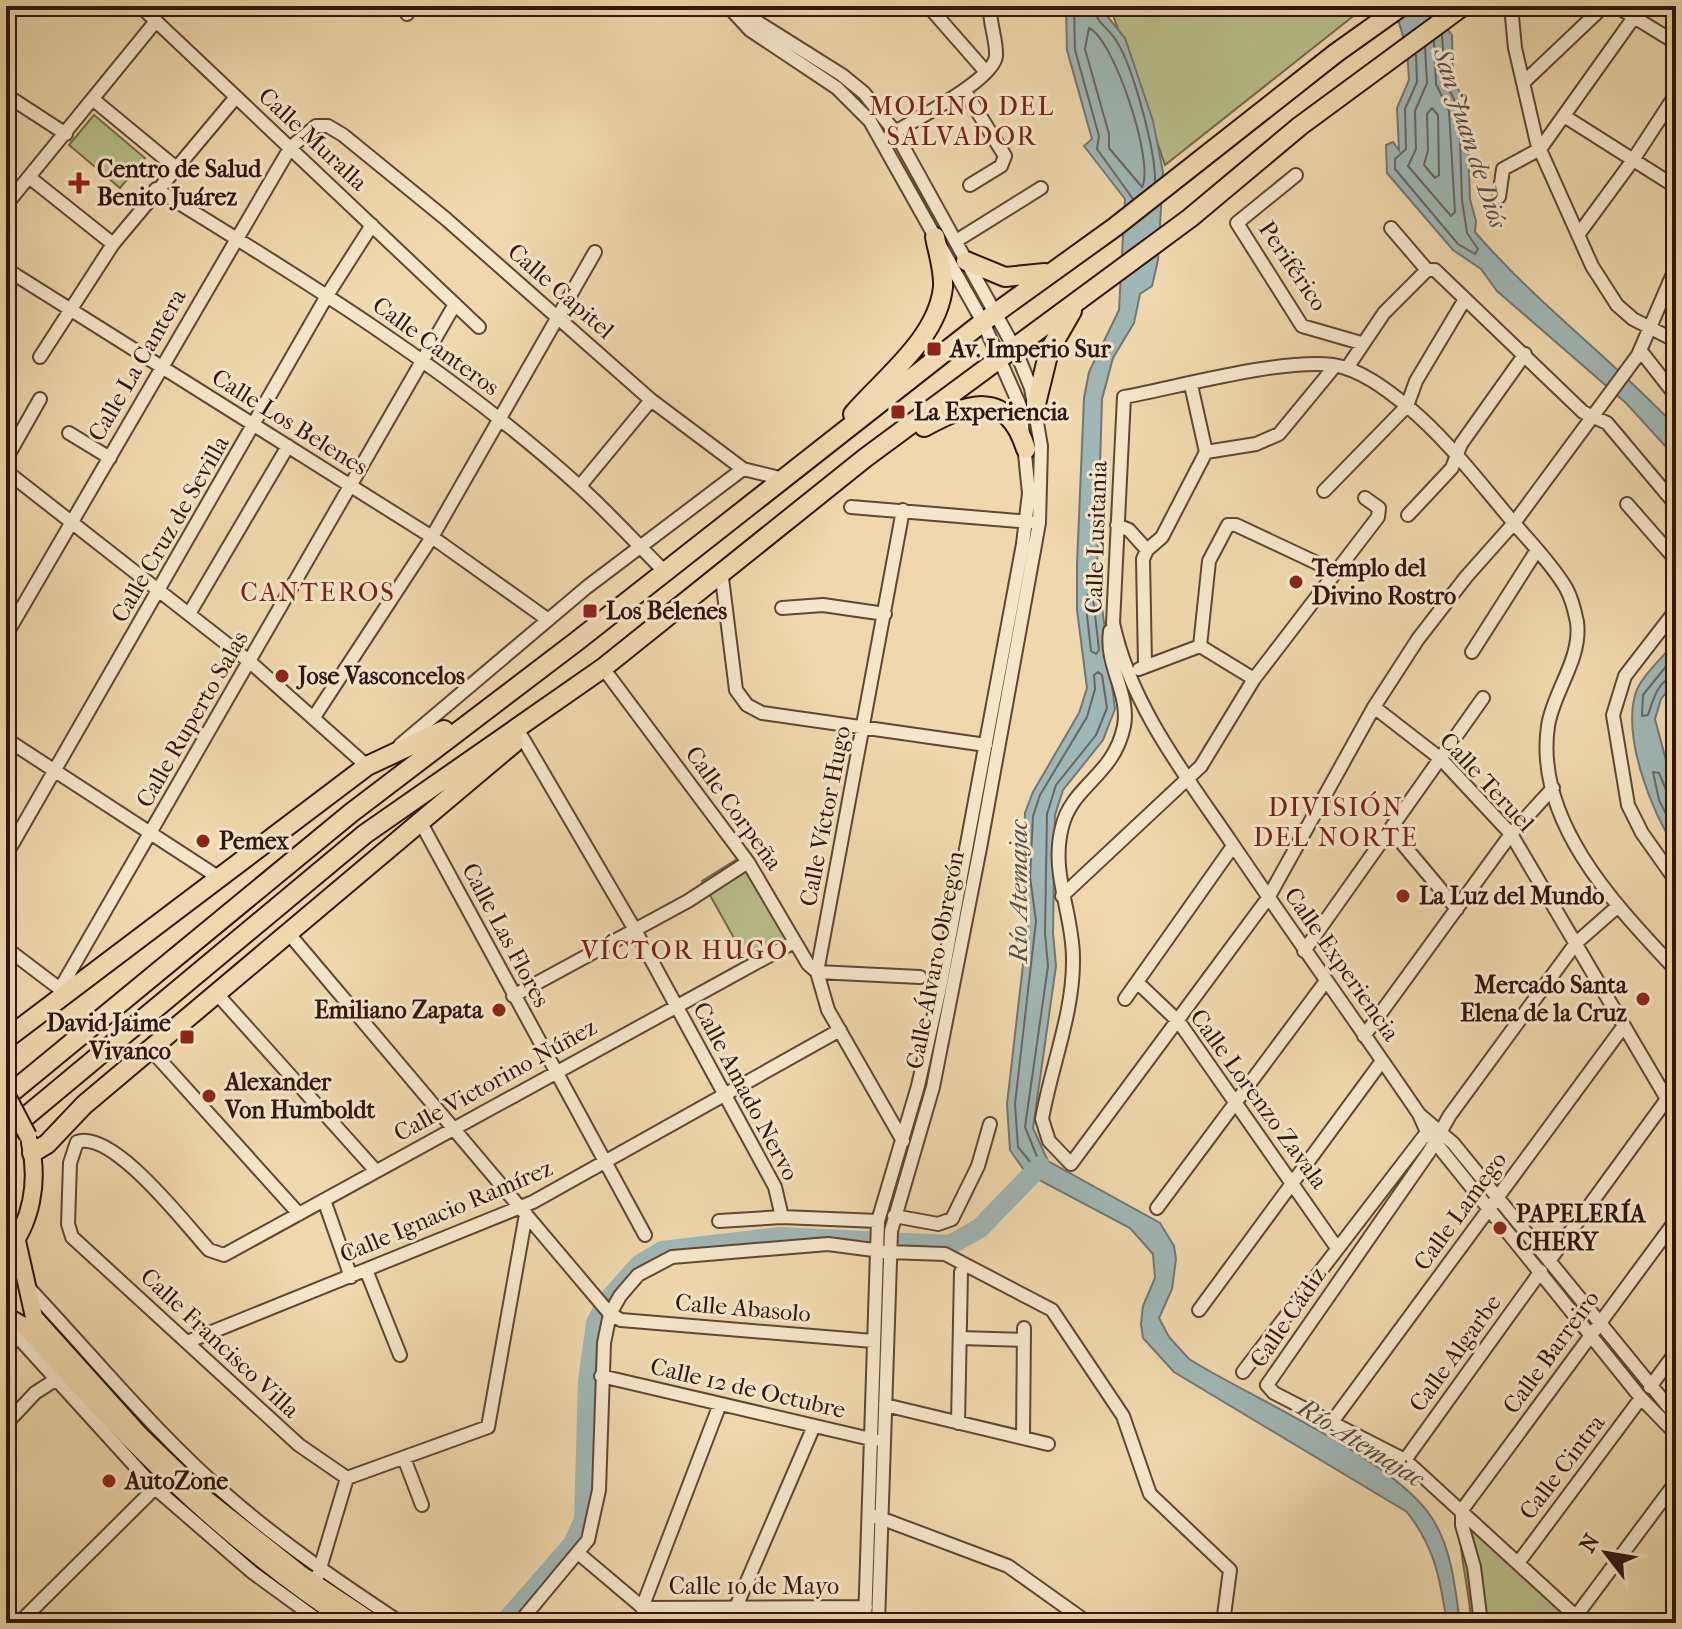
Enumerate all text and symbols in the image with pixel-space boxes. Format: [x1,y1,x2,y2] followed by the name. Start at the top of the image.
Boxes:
[1426,43,1514,233] water label: San Juan de Diós
[253,82,374,197] street label: Calle Muralla
[869,91,1055,152] district label: MOLINO DEL SALVADOR
[97,155,262,211] place label: Centro de Salud Benito Juárez
[68,172,90,194] marker: Centro de Salud Benito Juárez
[1253,216,1333,316] street label: Periférico
[502,237,620,345] street label: Calle Capitel
[82,283,192,446] street label: Calle La Cantera
[367,291,505,401] street label: Calle Canteros
[948,335,1111,363] place label: Av. Imperio Sur
[925,340,943,358] marker: Av. Imperio Sur
[207,363,373,481] street label: Calle Los Belenes
[914,398,1069,426] place label: La Experiencia
[889,403,907,421] marker: La Experiencia
[105,430,235,627] street label: Calle Cruz de Sevilla
[1079,459,1113,614] street label: Calle Lusitania
[1311,554,1456,610] place label: Templo del Divino Rostro
[1287,573,1305,591] marker: Templo del Divino Rostro
[240,577,396,608] district label: CANTEROS
[606,597,727,625] place label: Los Belenes
[581,602,599,620] marker: Los Belenes
[130,626,254,812] street label: Calle Ruperto Salas
[296,662,465,690] place label: Jose Vasconcelos
[273,667,291,685] marker: Jose Vasconcelos
[794,723,856,909] street label: Calle Víctor Hugo
[1434,727,1540,838] street label: Calle Teruel
[680,741,789,876] street label: Calle Corpeña
[1253,791,1419,853] district label: DIVISIÓN DEL NORTE
[1003,818,1034,965] water label: Río Atemajac
[219,827,289,855] place label: Pemex
[194,832,212,850] marker: Pemex
[899,848,970,1071] street label: Calle Álvaro Obregón
[456,858,556,1012] street label: Calle Las Flores
[1279,882,1406,1047] street label: Calle Experiencia
[1419,882,1605,910] place label: La Luz del Mundo
[1394,887,1412,905] marker: La Luz del Mundo
[580,934,789,966] district label: VÍCTOR HUGO
[1460,971,1628,1027] place label: Mercado Santa Elena de la Cruz
[1634,990,1652,1008] marker: Mercado Santa Elena de la Cruz
[314,996,484,1024] place label: Emiliano Zapata
[687,997,805,1185] street label: Calle Amado Nervo
[490,1001,508,1019] marker: Emiliano Zapata
[1184,1004,1334,1195] street label: Calle Lorenzo Zavala
[46,1009,171,1065] place label: David Jaime Vivanco
[389,1013,601,1147] street label: Calle Victorino Núñez
[178,1028,196,1046] marker: David Jaime Vivanco
[223,1068,376,1124] place label: Alexander Von Humboldt
[200,1087,218,1105] marker: Alexander Von Humboldt
[1408,1146,1512,1276] street label: Calle Lamego
[336,1153,557,1268] street label: Calle Ignacio Ramírez
[1516,1198,1647,1256] place label: PAPELERÍA CHERY
[1491,1219,1509,1237] marker: PAPELERÍA CHERY
[1244,1261,1332,1373] street label: Calle Cádiz
[135,1262,306,1424] street label: Calle Francisco Villa
[1497,1285,1605,1419] street label: Calle Barreiro
[674,1288,812,1328] street label: Calle Abasolo
[1403,1289,1507,1417] street label: Calle Algarbe
[648,1352,848,1424] street label: Calle 12 de Octubre
[1290,1391,1431,1495] water label: Río Atemajac
[1513,1408,1611,1525] street label: Calle Cintra
[123,1467,228,1495] place label: AutoZone
[100,1472,118,1490] marker: AutoZone
[1566,1513,1646,1593] north arrow
[1574,1529,1605,1557] text: N
[669,1572,839,1600] street label: Calle 1o de Mayo

